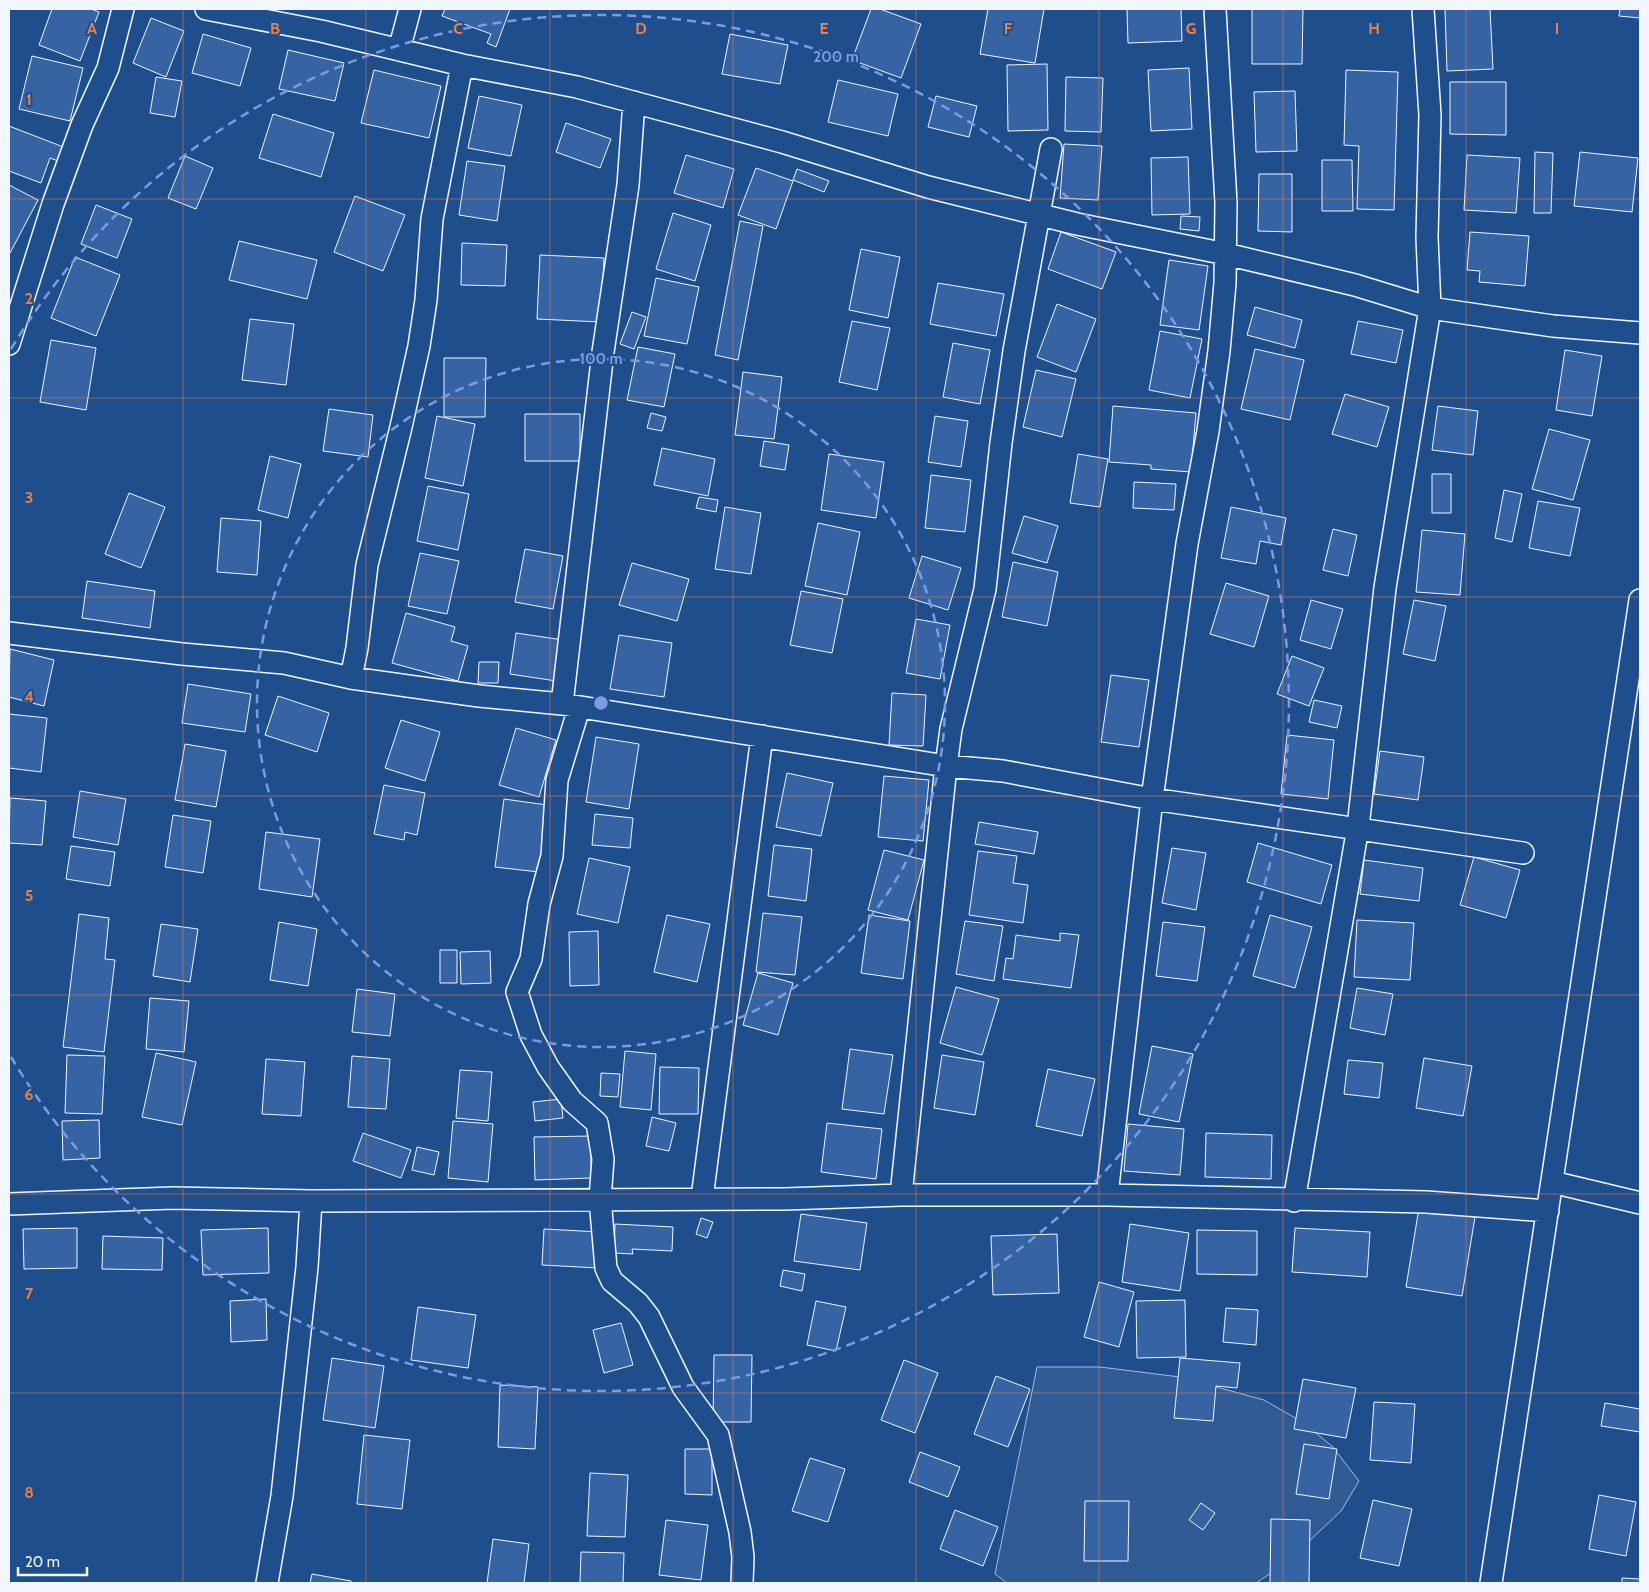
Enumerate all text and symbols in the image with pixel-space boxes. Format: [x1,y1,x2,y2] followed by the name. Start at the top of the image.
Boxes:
[87,19,97,38] text: A
[270,19,280,38] text: B
[453,19,463,38] text: C
[635,19,647,38] text: D
[819,19,829,38] text: E
[1004,19,1013,38] text: F
[1186,19,1196,38] text: G
[1368,19,1380,38] text: H
[1555,19,1559,38] text: I
[813,48,859,66] text: 200 m
[26,90,32,109] text: 1
[25,289,33,308] text: 2
[579,350,623,368] text: 100 m
[25,488,33,507] text: 3
[24,687,34,706] text: 4
[592,694,610,712] centre of rings
[25,886,33,905] text: 5
[25,1085,34,1104] text: 6
[25,1284,34,1303] text: 7
[24,1483,34,1502] text: 8
[18,1544,86,1576] scale bar
[25,1553,60,1571] text: 20 m

